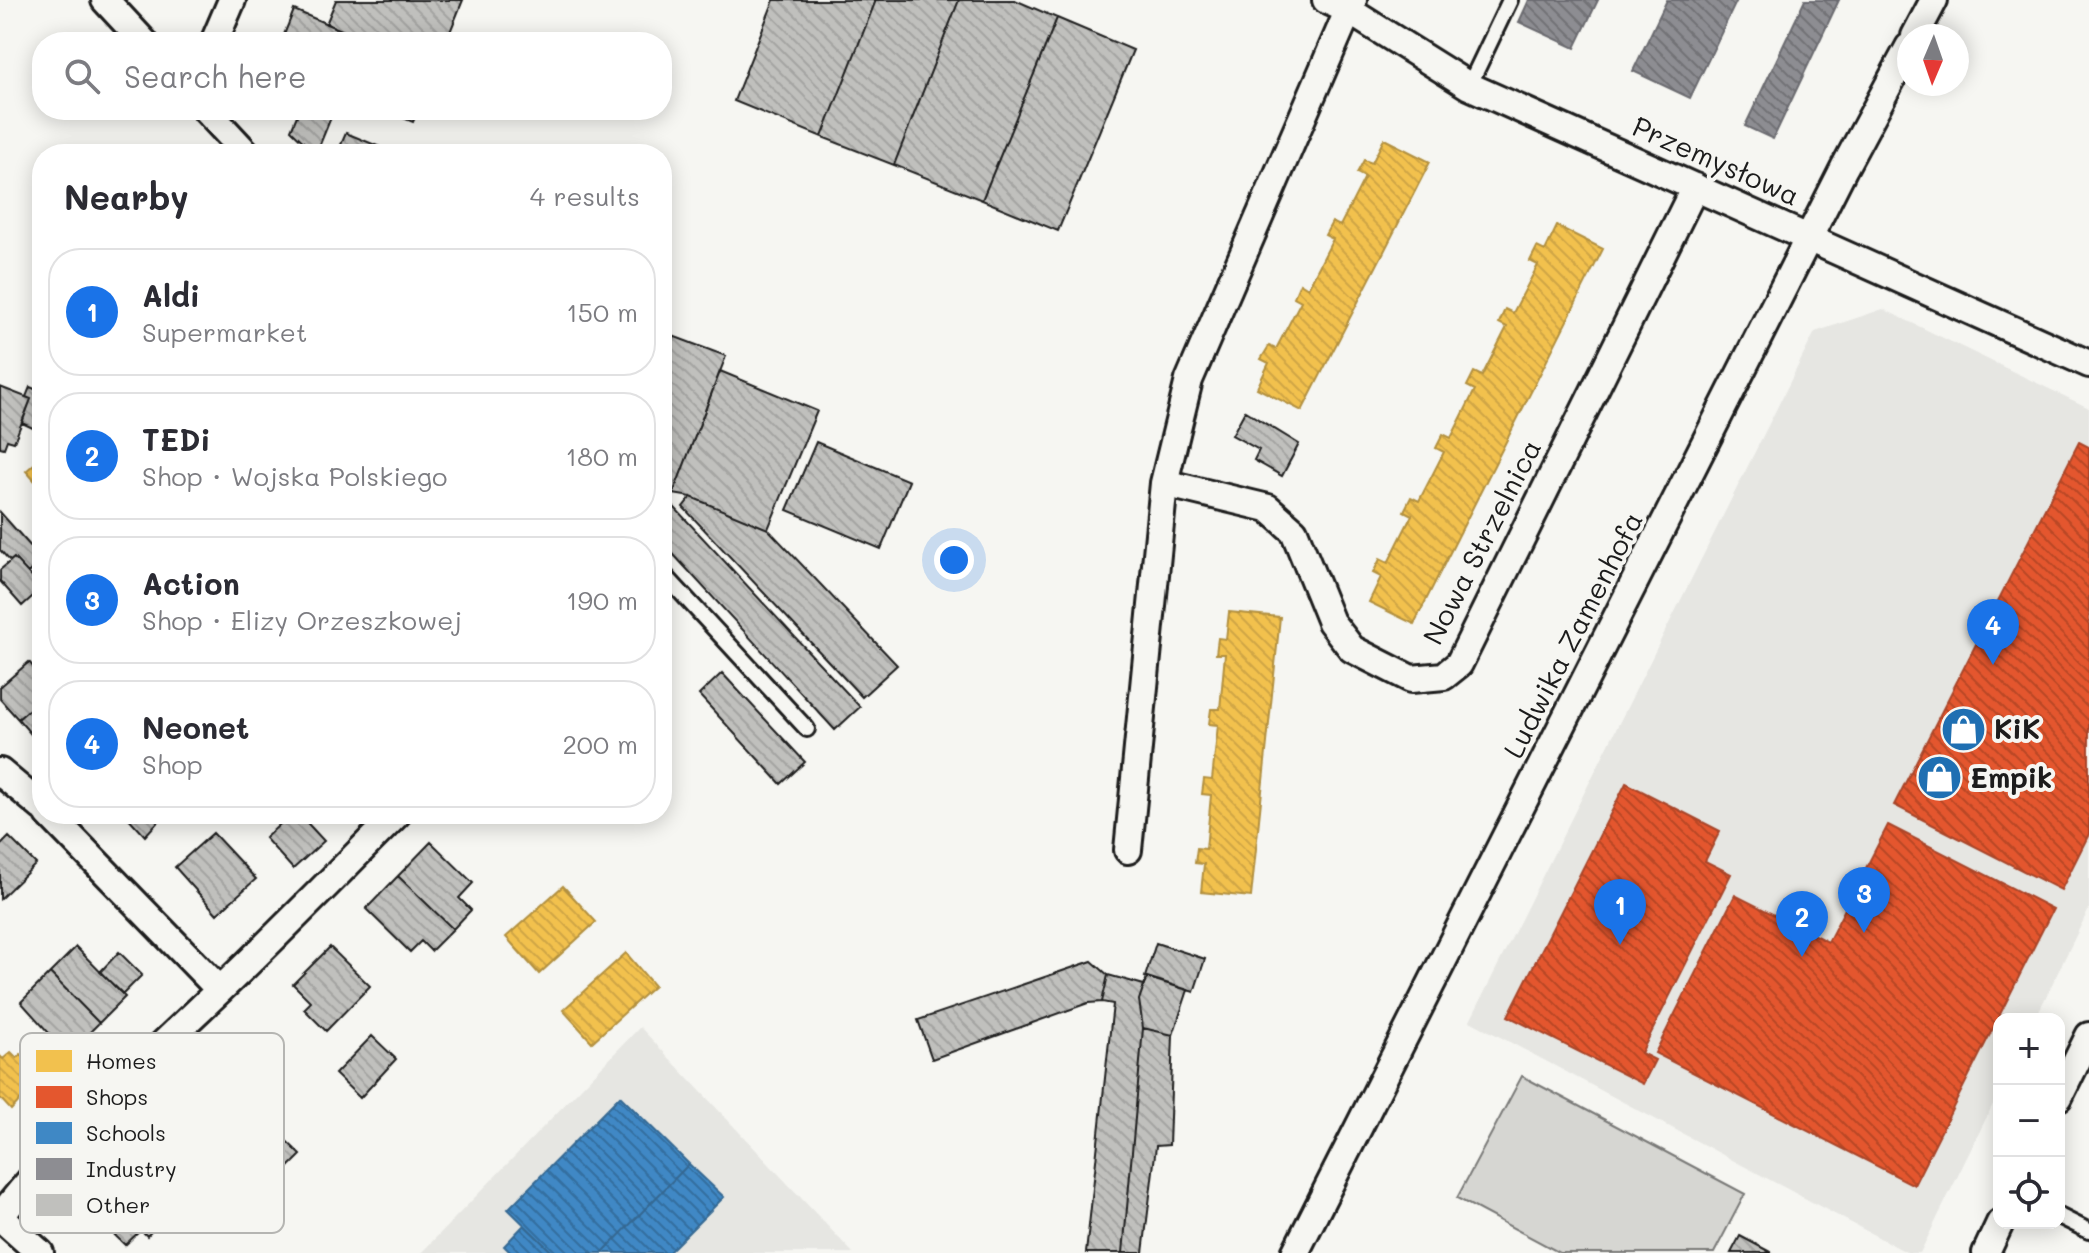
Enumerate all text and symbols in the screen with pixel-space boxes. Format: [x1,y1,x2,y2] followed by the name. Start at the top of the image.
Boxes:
[1897,24,1969,96] north arrow
[32,32,672,120] search box
[60,54,104,98] icon: search
[124,56,307,96] text: Search here
[1627,107,1806,213] street label: Przemysłowa
[64,174,189,219] text: Nearby
[530,179,640,213] text: 4 results
[142,275,200,315] text: Aldi
[86,295,98,329] text: 1
[566,295,638,329] text: 150 m
[142,315,307,349] text: Supermarket
[142,419,211,459] text: TEDi
[1414,433,1548,650] street label: Nowa Strzelnica
[85,439,99,473] text: 2
[566,439,638,473] text: 180 m
[142,459,448,493] text: Shop · Wojska Polskiego
[1494,505,1650,764] street label: Ludwika Zamenhofa
[934,540,974,580] your location
[142,563,240,603] text: Action
[84,583,100,617] text: 3
[566,583,638,617] text: 190 m
[1967,599,2019,665] pin: 4
[142,603,462,637] text: Shop · Elizy Orzeszkowej
[1939,705,1987,753] shop icon: KiK
[142,707,249,747] text: Neonet
[1994,710,2040,746] place label: KiK
[84,727,100,761] text: 4
[562,727,638,761] text: 200 m
[142,747,203,781] text: Shop
[1915,754,1963,802] shop icon: Empik
[1970,759,2052,795] place label: Empik
[1838,867,1890,933] pin: 3
[1594,879,1646,945] pin: 1
[1776,891,1828,957] pin: 2
[1993,1013,2065,1229] map controls
[1993,1013,2065,1085] button: +
[20,1033,284,1233] legend
[86,1046,157,1075] text: Homes
[86,1082,148,1111] text: Shops
[1993,1085,2065,1157] button: −
[86,1118,166,1147] text: Schools
[86,1154,177,1183] text: Industry
[1993,1157,2065,1229] button: locate
[86,1190,150,1219] text: Other

